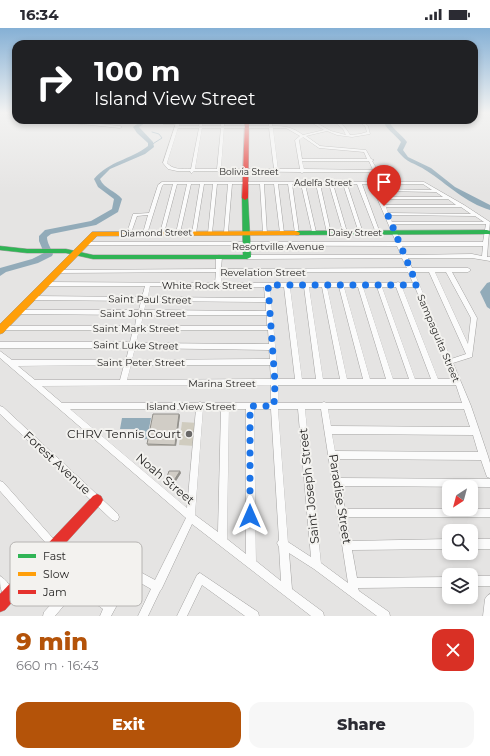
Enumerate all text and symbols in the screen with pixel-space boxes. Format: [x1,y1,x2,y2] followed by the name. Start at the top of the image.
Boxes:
[20,5,59,24] text: 16:34
[94,54,180,88] text: 100 m
[28,56,80,108] icon: right
[94,88,256,110] text: Island View Street
[367,165,401,206] pin
[219,166,279,177] street label: Bolivia Street
[373,171,395,193] icon: arrive
[294,177,352,188] street label: Adelfa Street
[120,226,192,239] street label: Diamond Street
[328,227,382,238] street label: Daisy Street
[232,240,324,253] street label: Resortville Avenue
[220,266,306,279] street label: Revelation Street
[162,279,252,292] street label: White Rock Street
[108,292,192,307] street label: Saint Paul Street
[414,292,463,384] street label: Sampaguita Street
[100,307,186,320] street label: Saint John Street
[93,322,179,335] street label: Saint Mark Street
[93,338,179,353] street label: Saint Luke Street
[97,356,185,369] street label: Saint Peter Street
[188,377,256,390] street label: Marina Street
[146,400,236,413] street label: Island View Street
[67,426,181,441] place label: CHRV Tennis Court
[295,427,322,545] street label: Saint Joseph Street
[21,428,94,497] street label: Forest Avenue
[184,429,194,439] marker: CHRV Tennis Court
[133,450,198,508] street label: Noah Street
[326,453,355,545] street label: Paradise Street
[442,480,478,516] north arrow
[442,480,478,604] map controls
[229,495,271,537] position arrow
[442,524,478,560] button: search
[10,542,142,606] legend
[43,549,67,563] text: Fast
[43,567,69,581] text: Slow
[442,568,478,604] button: layers
[42,585,67,599] text: Jam
[16,627,88,656] text: 9 min
[432,629,474,671] button: close
[16,657,99,673] text: 660 m · 16:43
[16,702,241,748] button: Exit
[249,702,474,748] button: Share

